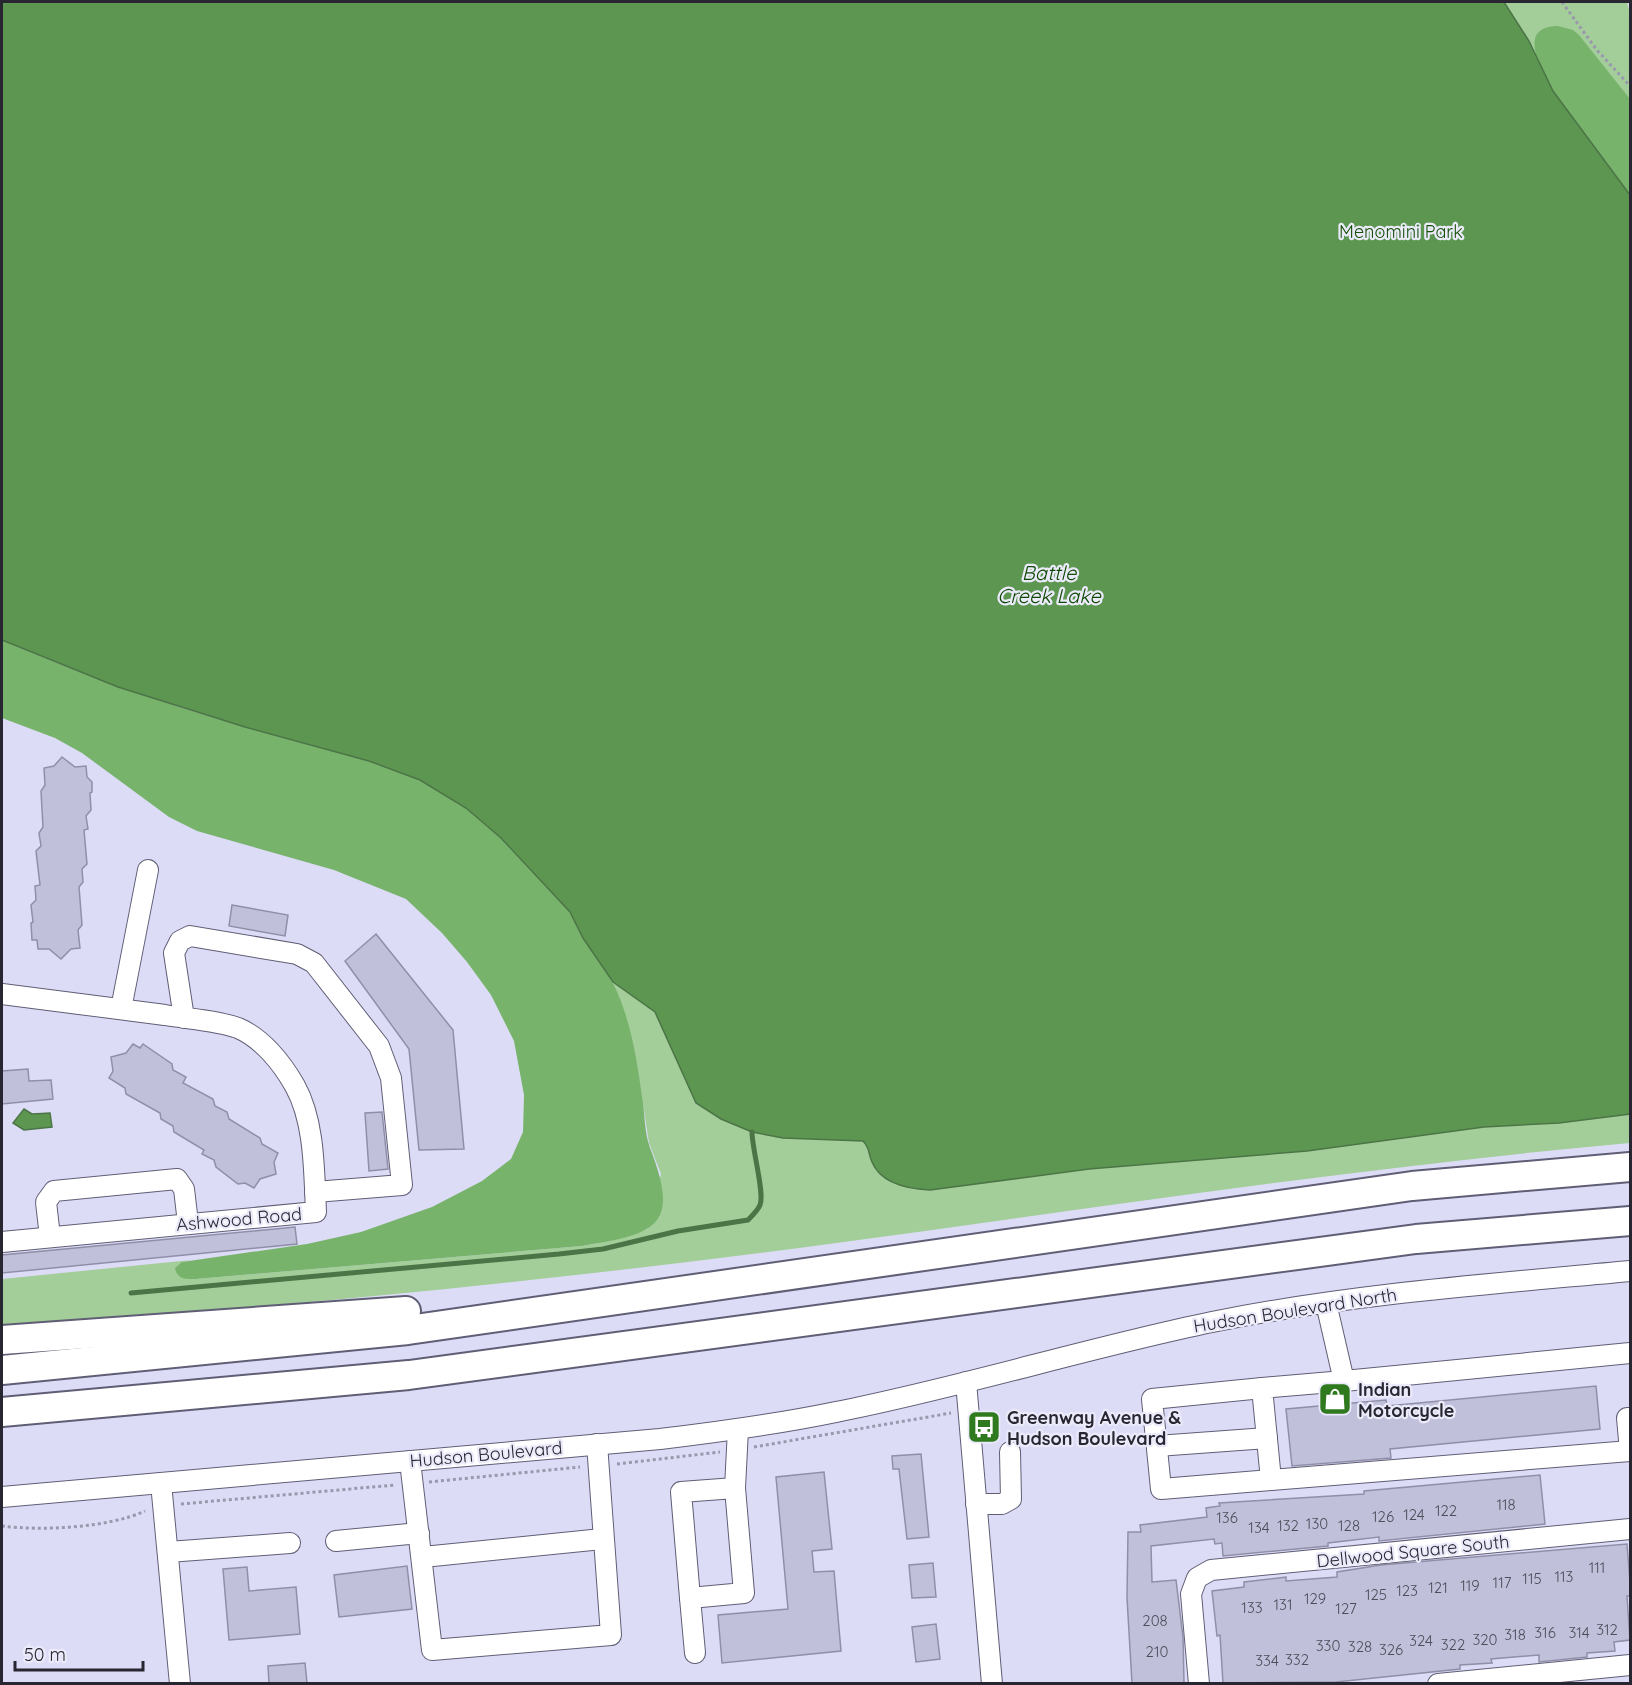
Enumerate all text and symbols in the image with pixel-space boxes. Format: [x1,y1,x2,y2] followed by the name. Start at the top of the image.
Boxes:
[1339,220,1463,243] park label: Menomini Park
[997,560,1101,608] water label: Battle Creek Lake
[175,1202,303,1236] street label: Ashwood Road
[1192,1283,1398,1337] street label: Hudson Boulevard North
[1358,1378,1454,1422] place label: Indian Motorcycle
[1317,1381,1353,1417] shop icon: Indian Motorcycle
[1007,1406,1181,1450] place label: Greenway Avenue & Hudson Boulevard
[966,1409,1002,1445] bus stop icon: Greenway Avenue & Hudson Boulevard
[409,1436,563,1472] street label: Hudson Boulevard
[1496,1495,1516,1514] house number: 118
[1435,1501,1457,1520] house number: 122
[1403,1505,1425,1524] house number: 124
[1372,1507,1394,1526] house number: 126
[1216,1508,1238,1527] house number: 136
[1306,1514,1328,1533] house number: 130
[1277,1516,1299,1535] house number: 132
[1338,1516,1360,1535] house number: 128
[1248,1518,1270,1537] house number: 134
[1315,1529,1511,1573] street label: Dellwood Square South
[1589,1558,1605,1577] house number: 111
[1555,1567,1574,1586] house number: 113
[1522,1569,1542,1588] house number: 115
[1493,1573,1512,1592] house number: 117
[1460,1576,1480,1595] house number: 119
[1428,1578,1448,1597] house number: 121
[1396,1581,1418,1600] house number: 123
[1365,1585,1387,1604] house number: 125
[1304,1589,1326,1608] house number: 129
[1274,1595,1292,1614] house number: 131
[1241,1598,1263,1617] house number: 133
[1335,1599,1357,1618] house number: 127
[1142,1611,1168,1630] house number: 208
[1596,1620,1618,1639] house number: 312
[1534,1623,1556,1642] house number: 316
[1568,1623,1590,1642] house number: 314
[1504,1625,1526,1644] house number: 318
[1472,1630,1498,1649] house number: 320
[1409,1631,1433,1650] house number: 324
[15,1634,142,1672] scale bar
[1441,1635,1465,1654] house number: 322
[1316,1636,1340,1655] house number: 330
[1348,1637,1372,1656] house number: 328
[1379,1640,1403,1659] house number: 326
[1146,1642,1168,1661] house number: 210
[24,1643,66,1666] text: 50 m
[1285,1650,1309,1669] house number: 332
[1255,1651,1279,1670] house number: 334

